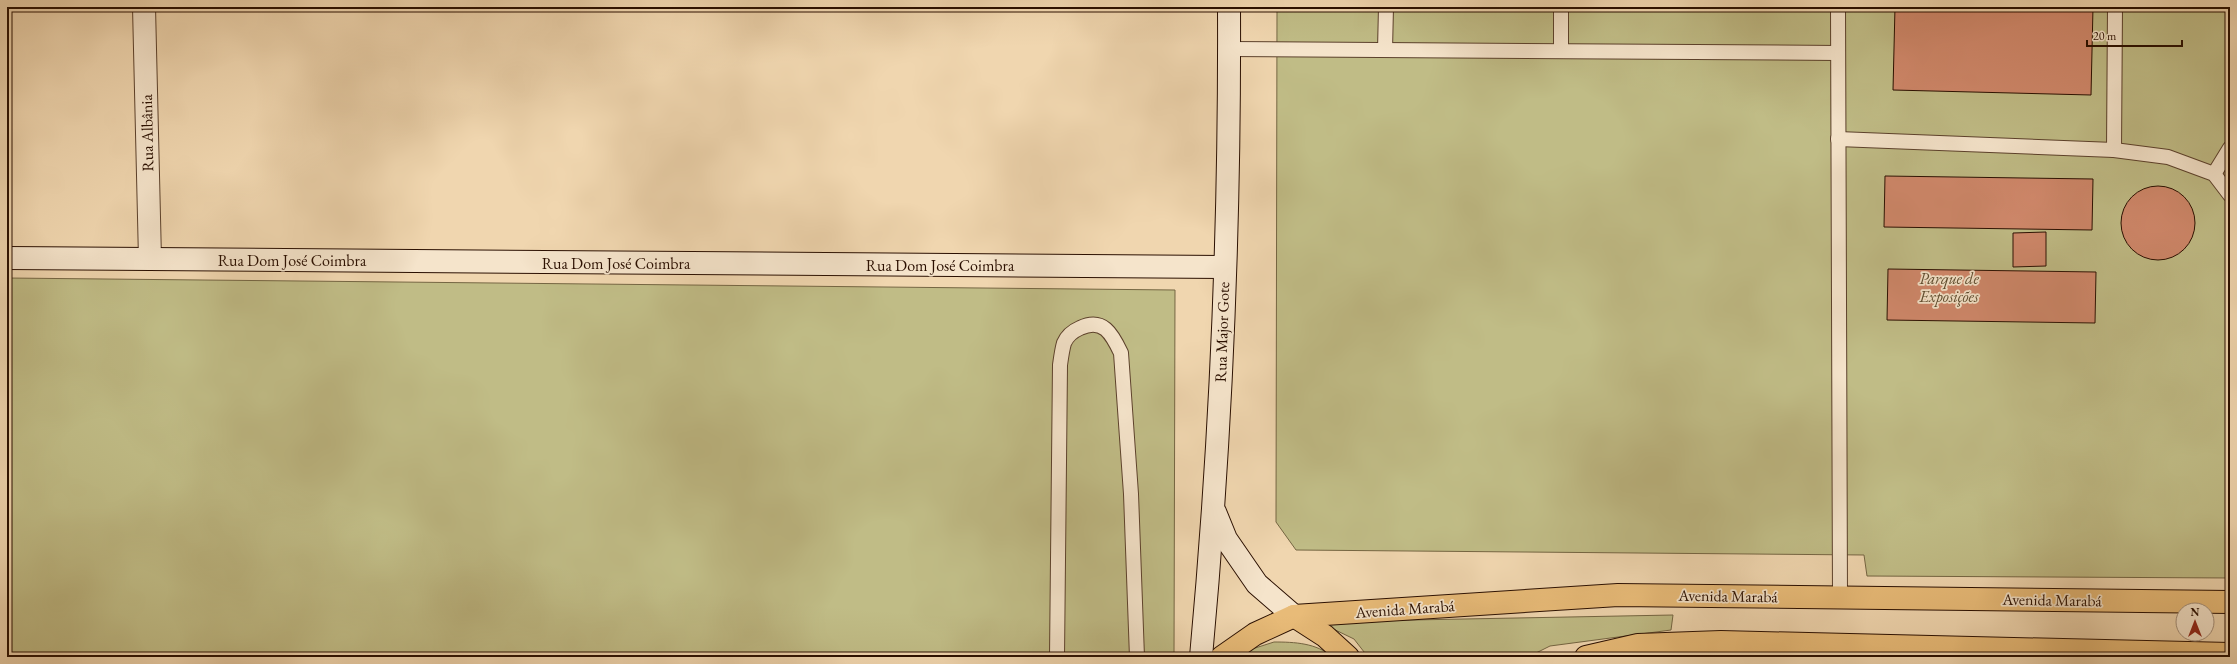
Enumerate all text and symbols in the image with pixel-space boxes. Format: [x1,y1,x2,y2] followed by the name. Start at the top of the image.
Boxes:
[2087,22,2182,48] scale bar
[2093,28,2117,44] text: 20 m
[136,94,158,172] street label: Rua Albânia
[218,250,367,271] street label: Rua Dom José Coimbra
[542,253,691,274] street label: Rua Dom José Coimbra
[866,255,1015,276] street label: Rua Dom José Coimbra
[1919,268,1979,307] park label: Parque de Exposições
[1210,281,1234,383] street label: Rua Major Gote
[1677,585,1778,607] street label: Avenida Marabá
[2001,589,2102,611] street label: Avenida Marabá
[1354,595,1456,623] street label: Avenida Marabá
[2175,602,2215,642] north arrow
[2191,605,2200,619] text: N

